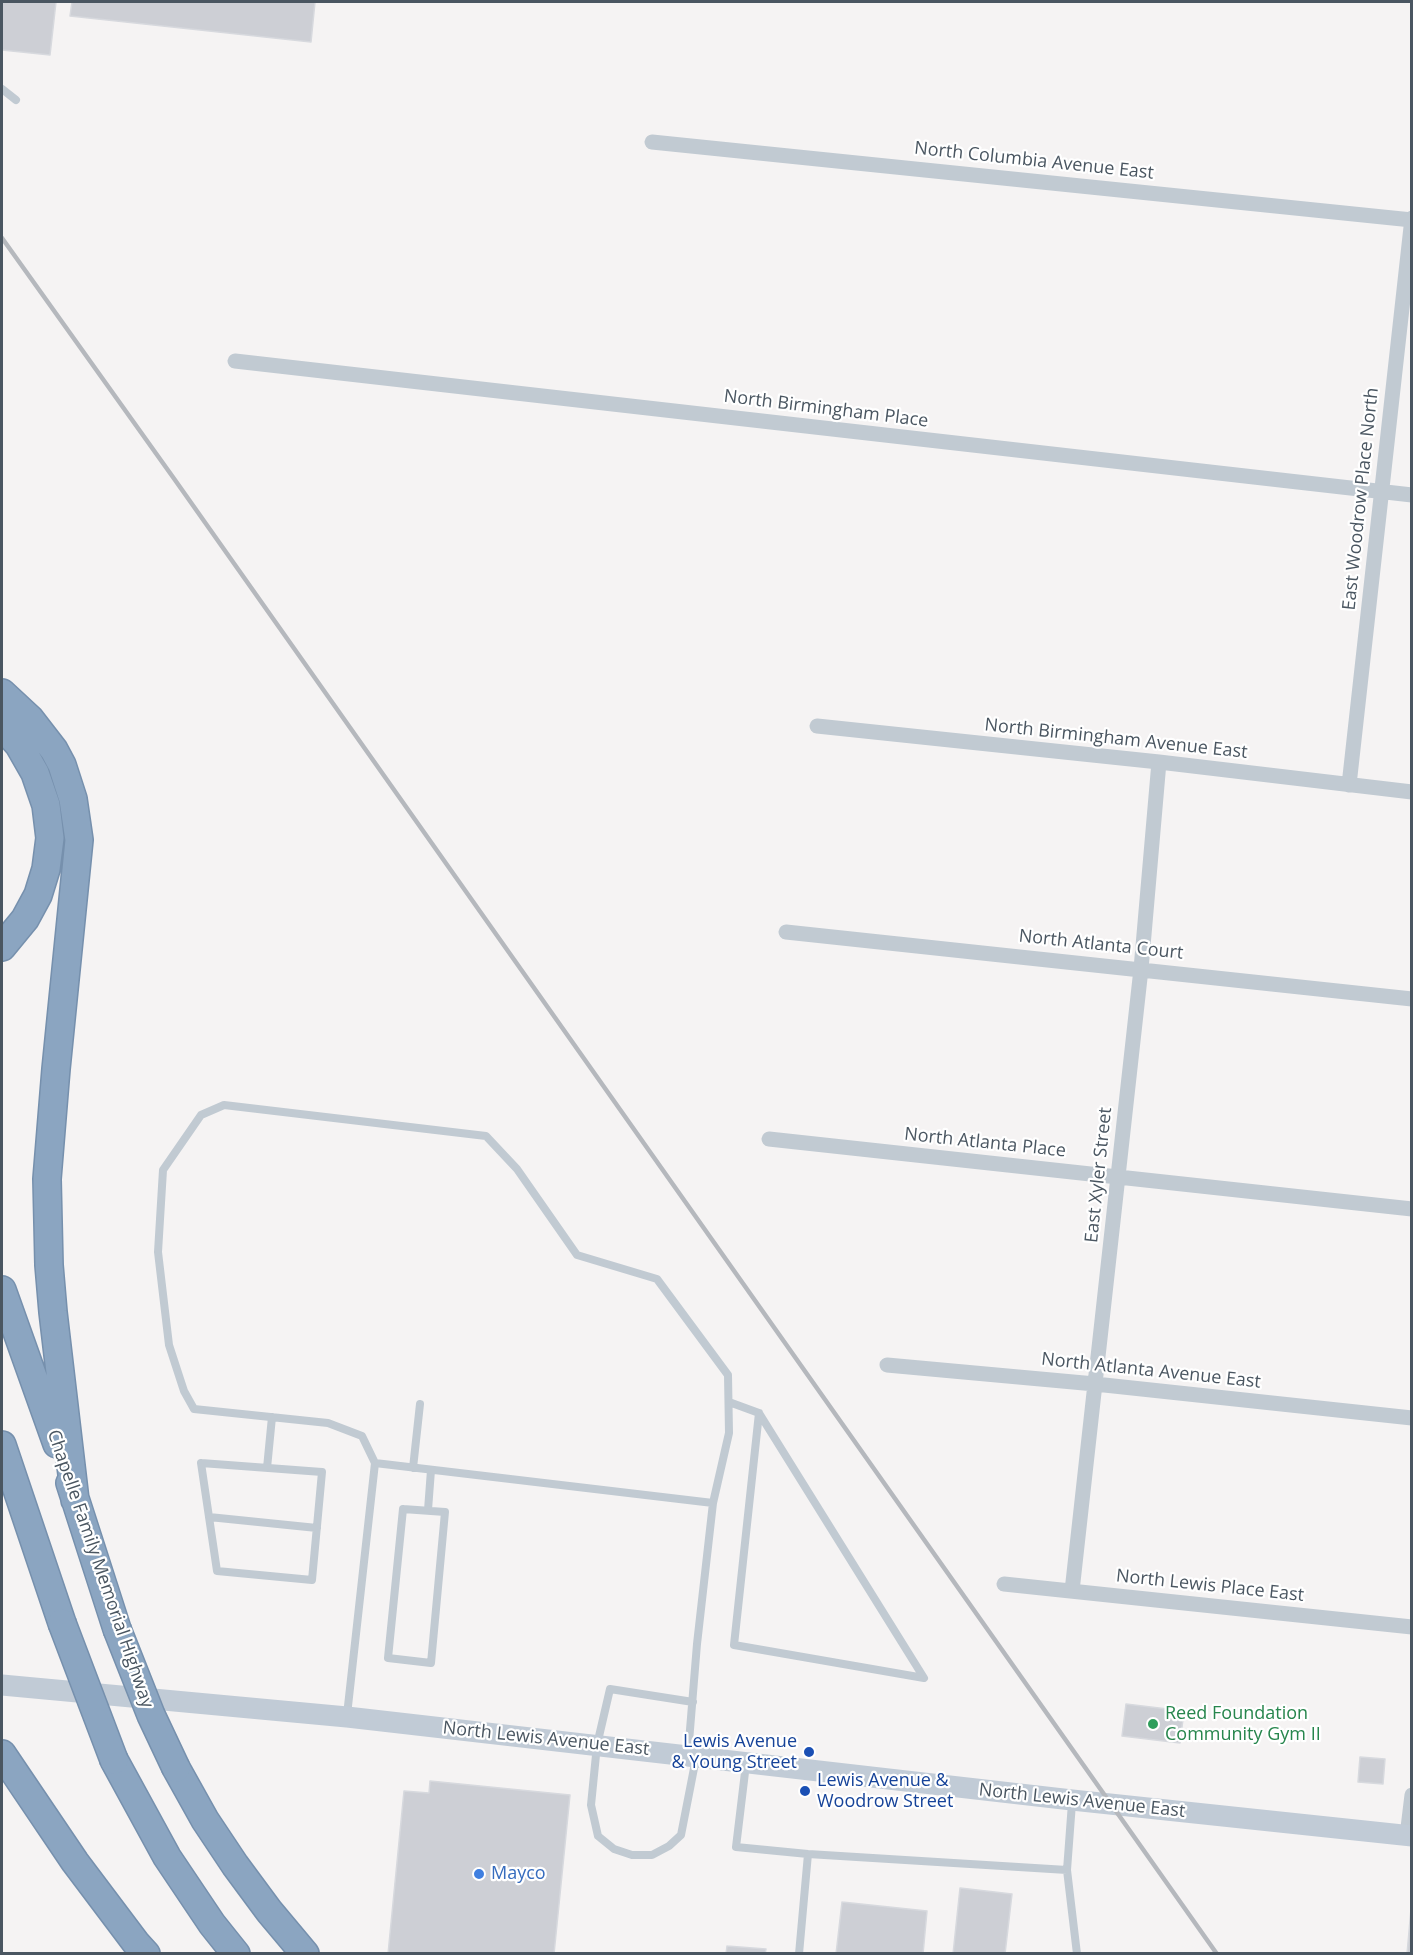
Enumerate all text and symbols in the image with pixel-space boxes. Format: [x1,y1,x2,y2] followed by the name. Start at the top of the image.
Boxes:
[913,138,1155,184] street label: North Columbia Avenue East
[723,386,929,432] street label: North Birmingham Place
[1339,387,1383,611] street label: East Woodrow Place North
[984,714,1248,764] street label: North Birmingham Avenue East
[1018,926,1184,964] street label: North Atlanta Court
[1081,1106,1117,1244] street label: East Xyler Street
[903,1124,1067,1162] street label: North Atlanta Place
[1040,1349,1262,1393] street label: North Atlanta Avenue East
[42,1427,158,1711] street label: Chapelle Family Memorial Highway
[1115,1565,1305,1607] street label: North Lewis Place East
[1165,1703,1321,1746] place label: Reed Foundation Community Gym II
[442,1717,650,1761] street label: North Lewis Avenue East
[1146,1717,1160,1731] marker: Reed Foundation Community Gym II
[672,1731,797,1774] place label: Lewis Avenue & Young Street
[802,1745,816,1759] marker: Lewis Avenue & Young Street
[817,1770,953,1812] place label: Lewis Avenue & Woodrow Street
[978,1779,1186,1823] street label: North Lewis Avenue East
[798,1784,812,1798] marker: Lewis Avenue & Woodrow Street
[491,1863,546,1885] place label: Mayco
[472,1867,486,1881] marker: Mayco

